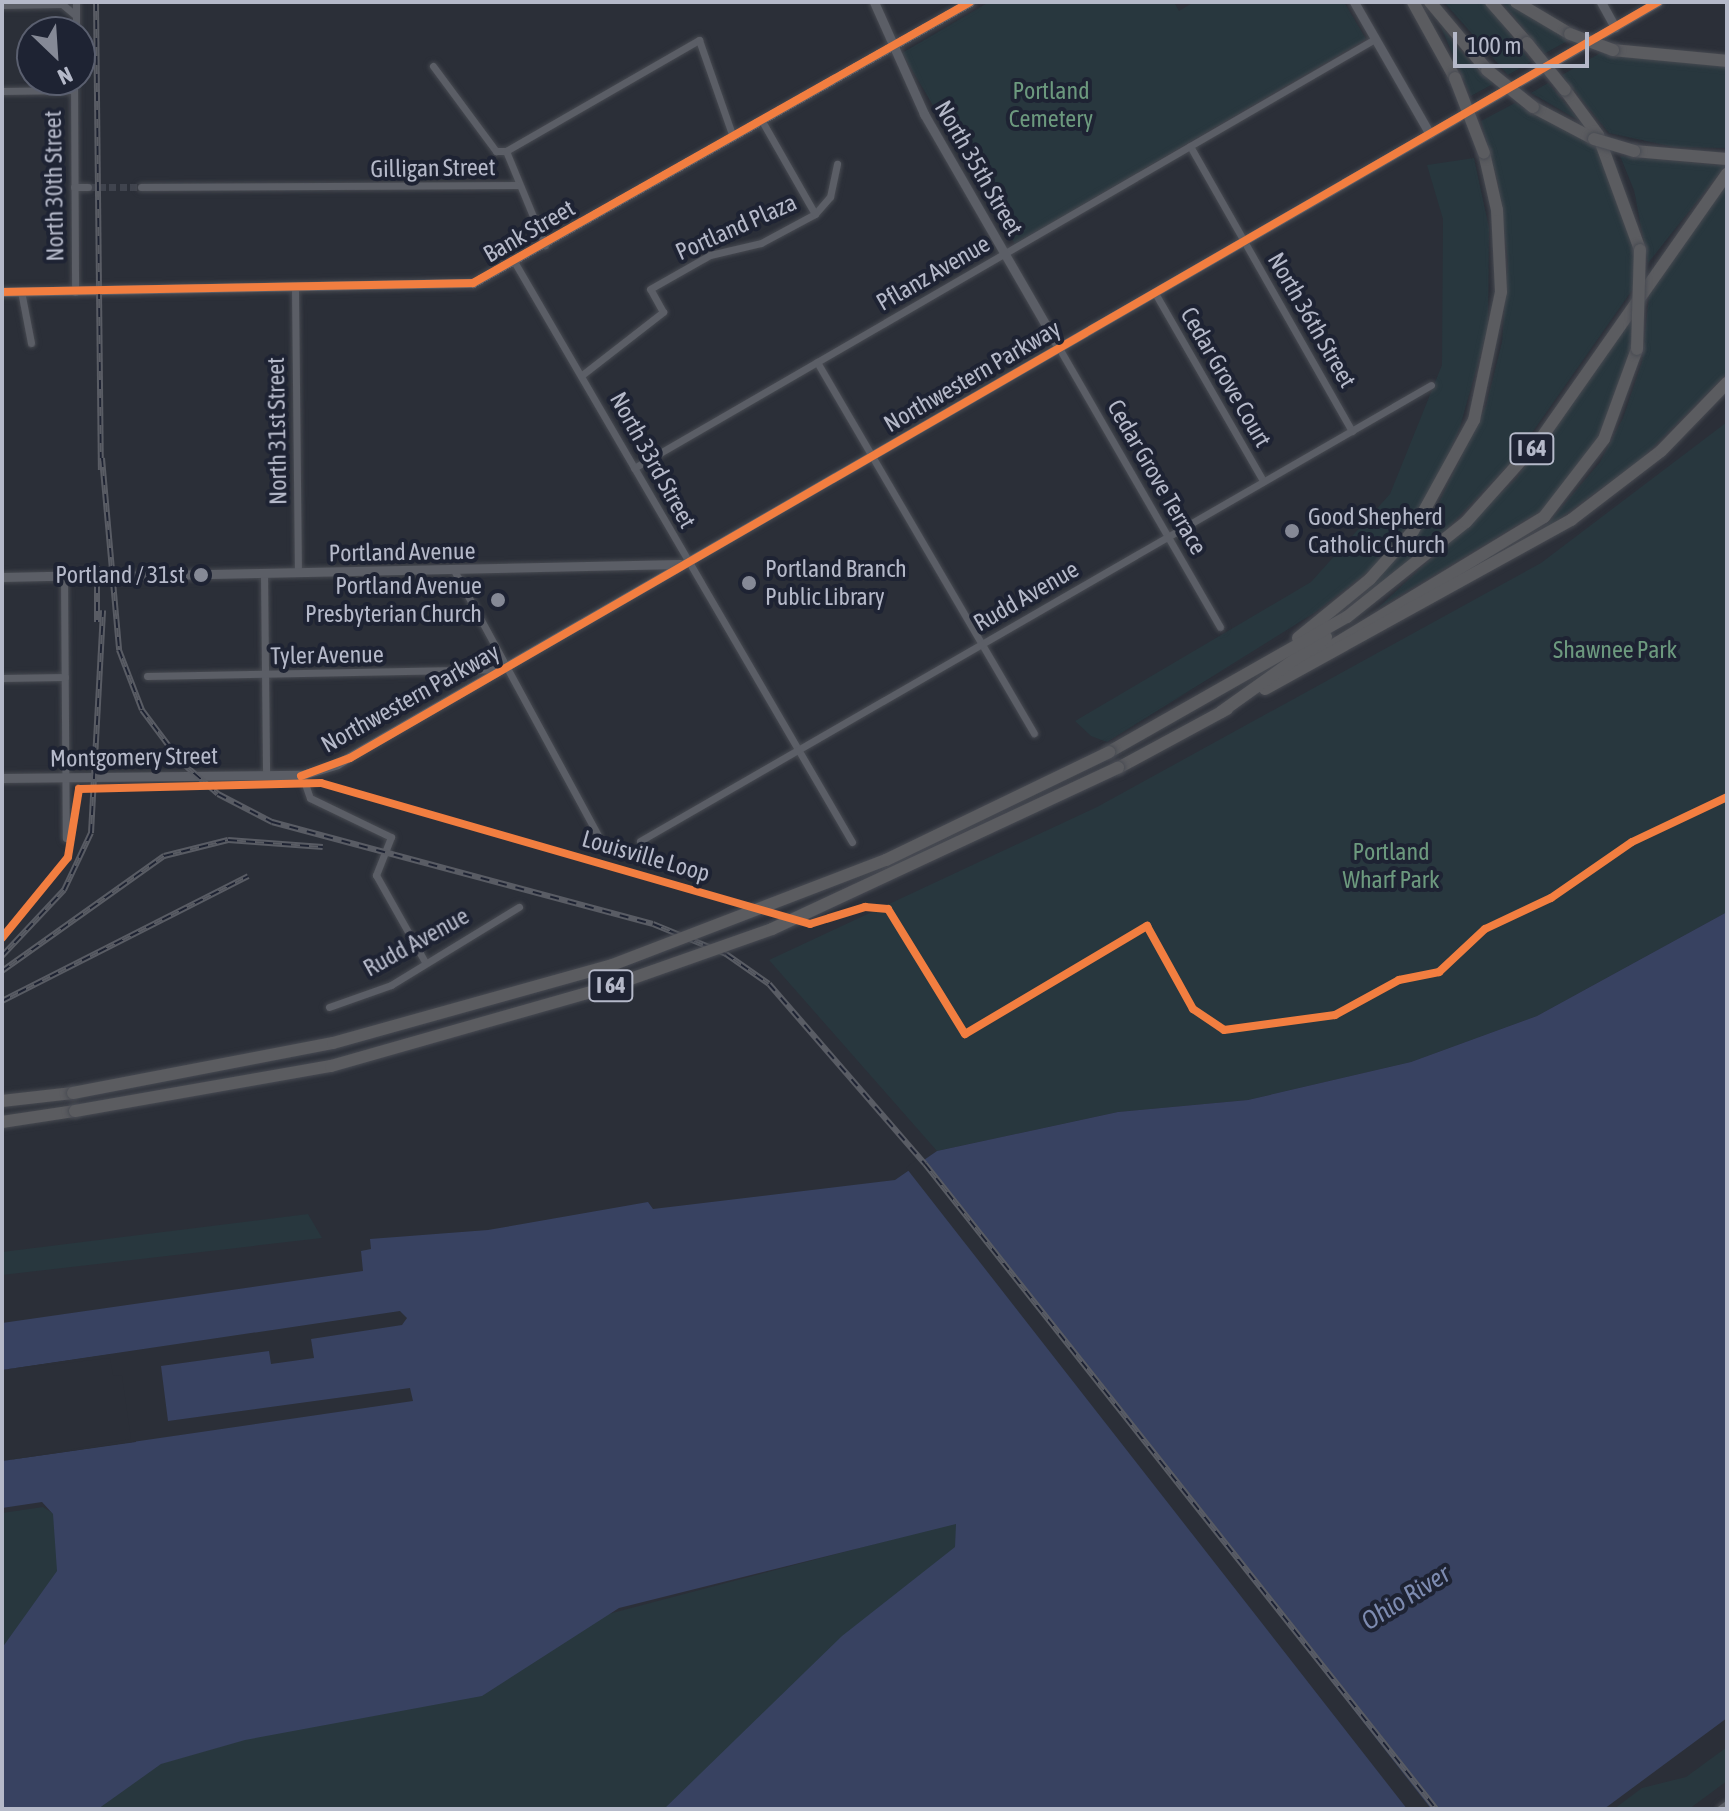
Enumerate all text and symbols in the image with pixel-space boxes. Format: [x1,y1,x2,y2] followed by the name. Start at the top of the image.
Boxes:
[16,16,96,96] north arrow
[1457,16,1593,66] scale bar
[1467,32,1521,59] text: 100 m
[54,61,77,90] text: N
[1009,77,1093,133] park label: Portland Cemetery
[929,95,1029,241] street label: North 35th Street
[38,110,70,262] street label: North 30th Street
[370,153,496,183] street label: Gilligan Street
[671,188,801,266] street label: Portland Plaza
[478,193,580,269] street label: Bank Street
[871,229,995,317] street label: Pflanz Avenue
[1262,247,1362,393] street label: North 36th Street
[1174,302,1278,452] street label: Cedar Grove Court
[879,314,1065,438] street label: Northwestern Parkway
[261,357,293,505] street label: North 31st Street
[604,387,702,533] street label: North 33rd Street
[1101,395,1213,559] street label: Cedar Grove Terrace
[1508,431,1556,467] road number: I 64
[1308,503,1445,559] place label: Good Shepherd Catholic Church
[1283,522,1301,540] marker: Good Shepherd Catholic Church
[328,536,476,568] street label: Portland Avenue
[765,555,907,611] place label: Portland Branch Public Library
[969,555,1083,637] street label: Rudd Avenue
[55,561,185,589] place label: Portland / 31st
[192,566,210,584] marker: Portland / 31st
[305,572,482,628] place label: Portland Avenue Presbyterian Church
[740,574,758,592] marker: Portland Branch Public Library
[489,591,507,609] marker: Portland Avenue Presbyterian Church
[1553,636,1677,664] park label: Shawnee Park
[316,637,504,759] street label: Northwestern Parkway
[270,640,384,670] street label: Tyler Avenue
[50,741,218,773] street label: Montgomery Street
[579,824,713,888] street label: Louisville Loop
[1342,838,1440,894] park label: Portland Wharf Park
[358,901,474,983] street label: Rudd Avenue
[587,968,635,1004] road number: I 64
[1356,1559,1456,1637] water label: Ohio River

